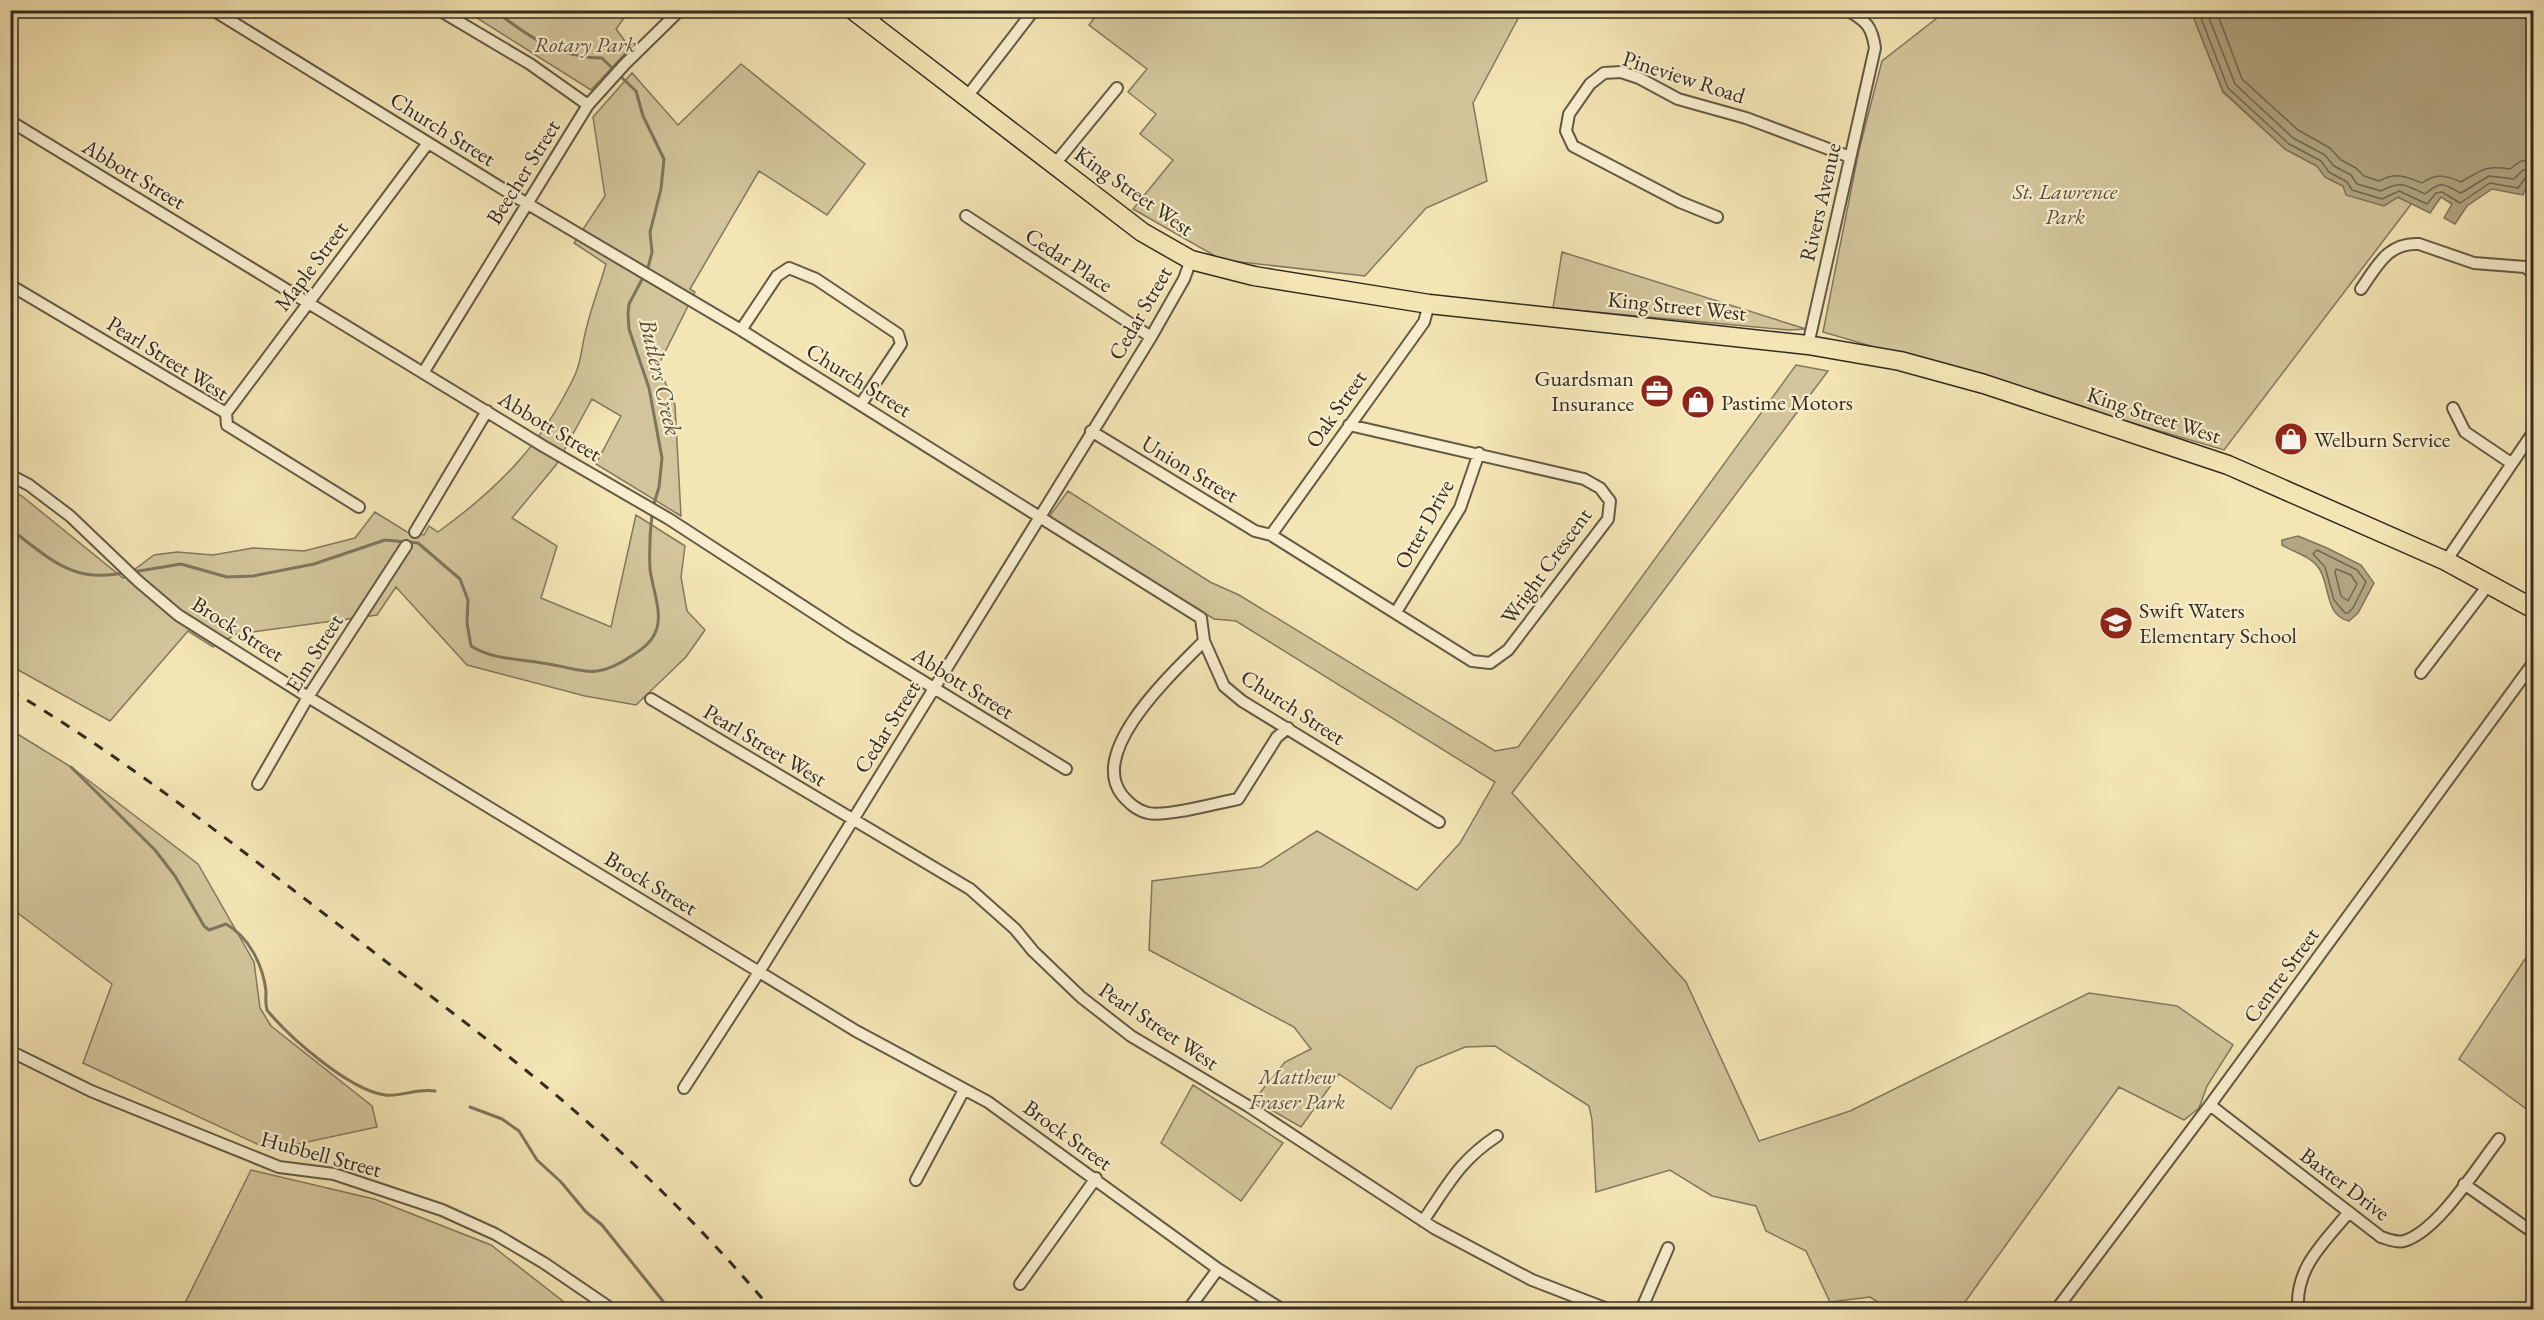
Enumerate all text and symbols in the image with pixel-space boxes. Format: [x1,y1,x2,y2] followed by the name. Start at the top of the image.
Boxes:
[534,30,636,59] park label: Rotary Park
[1619,44,1750,111] street label: Pineview Road
[385,85,501,173] street label: Church Street
[479,114,567,230] street label: Beecher Street
[76,131,191,216] street label: Abbott Street
[1069,139,1199,243] street label: King Street West
[1792,140,1848,264] street label: Rivers Avenue
[2012,177,2118,231] park label: St. Lawrence Park
[268,215,354,317] street label: Maple Street
[1020,221,1119,299] street label: Cedar Place
[1101,261,1179,365] street label: Cedar Street
[1606,284,1748,328] street label: King Street West
[101,309,235,407] street label: Pearl Street West
[632,315,690,439] water label: Butlers Creek
[801,336,917,424] street label: Church Street
[1299,364,1373,454] street label: Oak Street
[1534,364,1634,418] place label: Guardsman Insurance
[1639,373,1675,409] office icon: Guardsman Insurance
[2083,380,2225,450] street label: King Street West
[492,383,607,468] street label: Abbott Street
[1680,384,1716,420] shop icon: Pastime Motors
[1721,388,1853,417] place label: Pastime Motors
[2273,421,2309,457] shop icon: Welburn Service
[2314,425,2451,454] place label: Welburn Service
[1136,429,1244,509] street label: Union Street
[1388,474,1461,574] street label: Otter Drive
[1494,502,1598,630] street label: Wright Crescent
[187,589,289,669] street label: Brock Street
[2139,596,2297,650] place label: Swift Waters Elementary School
[2098,605,2134,641] school or university icon: Swift Waters Elementary School
[279,608,350,698] street label: Elm Street
[906,640,1020,726] street label: Abbott Street
[1235,662,1351,752] street label: Church Street
[847,675,927,779] street label: Cedar Street
[698,697,832,793] street label: Pearl Street West
[599,844,703,922] street label: Brock Street
[2237,921,2326,1029] street label: Centre Street
[1093,975,1225,1077] street label: Pearl Street West
[1248,1062,1345,1116] park label: Matthew Fraser Park
[1018,1093,1118,1177] street label: Brock Street
[257,1124,385,1184] street label: Hubbell Street
[2294,1141,2396,1228] street label: Baxter Drive

